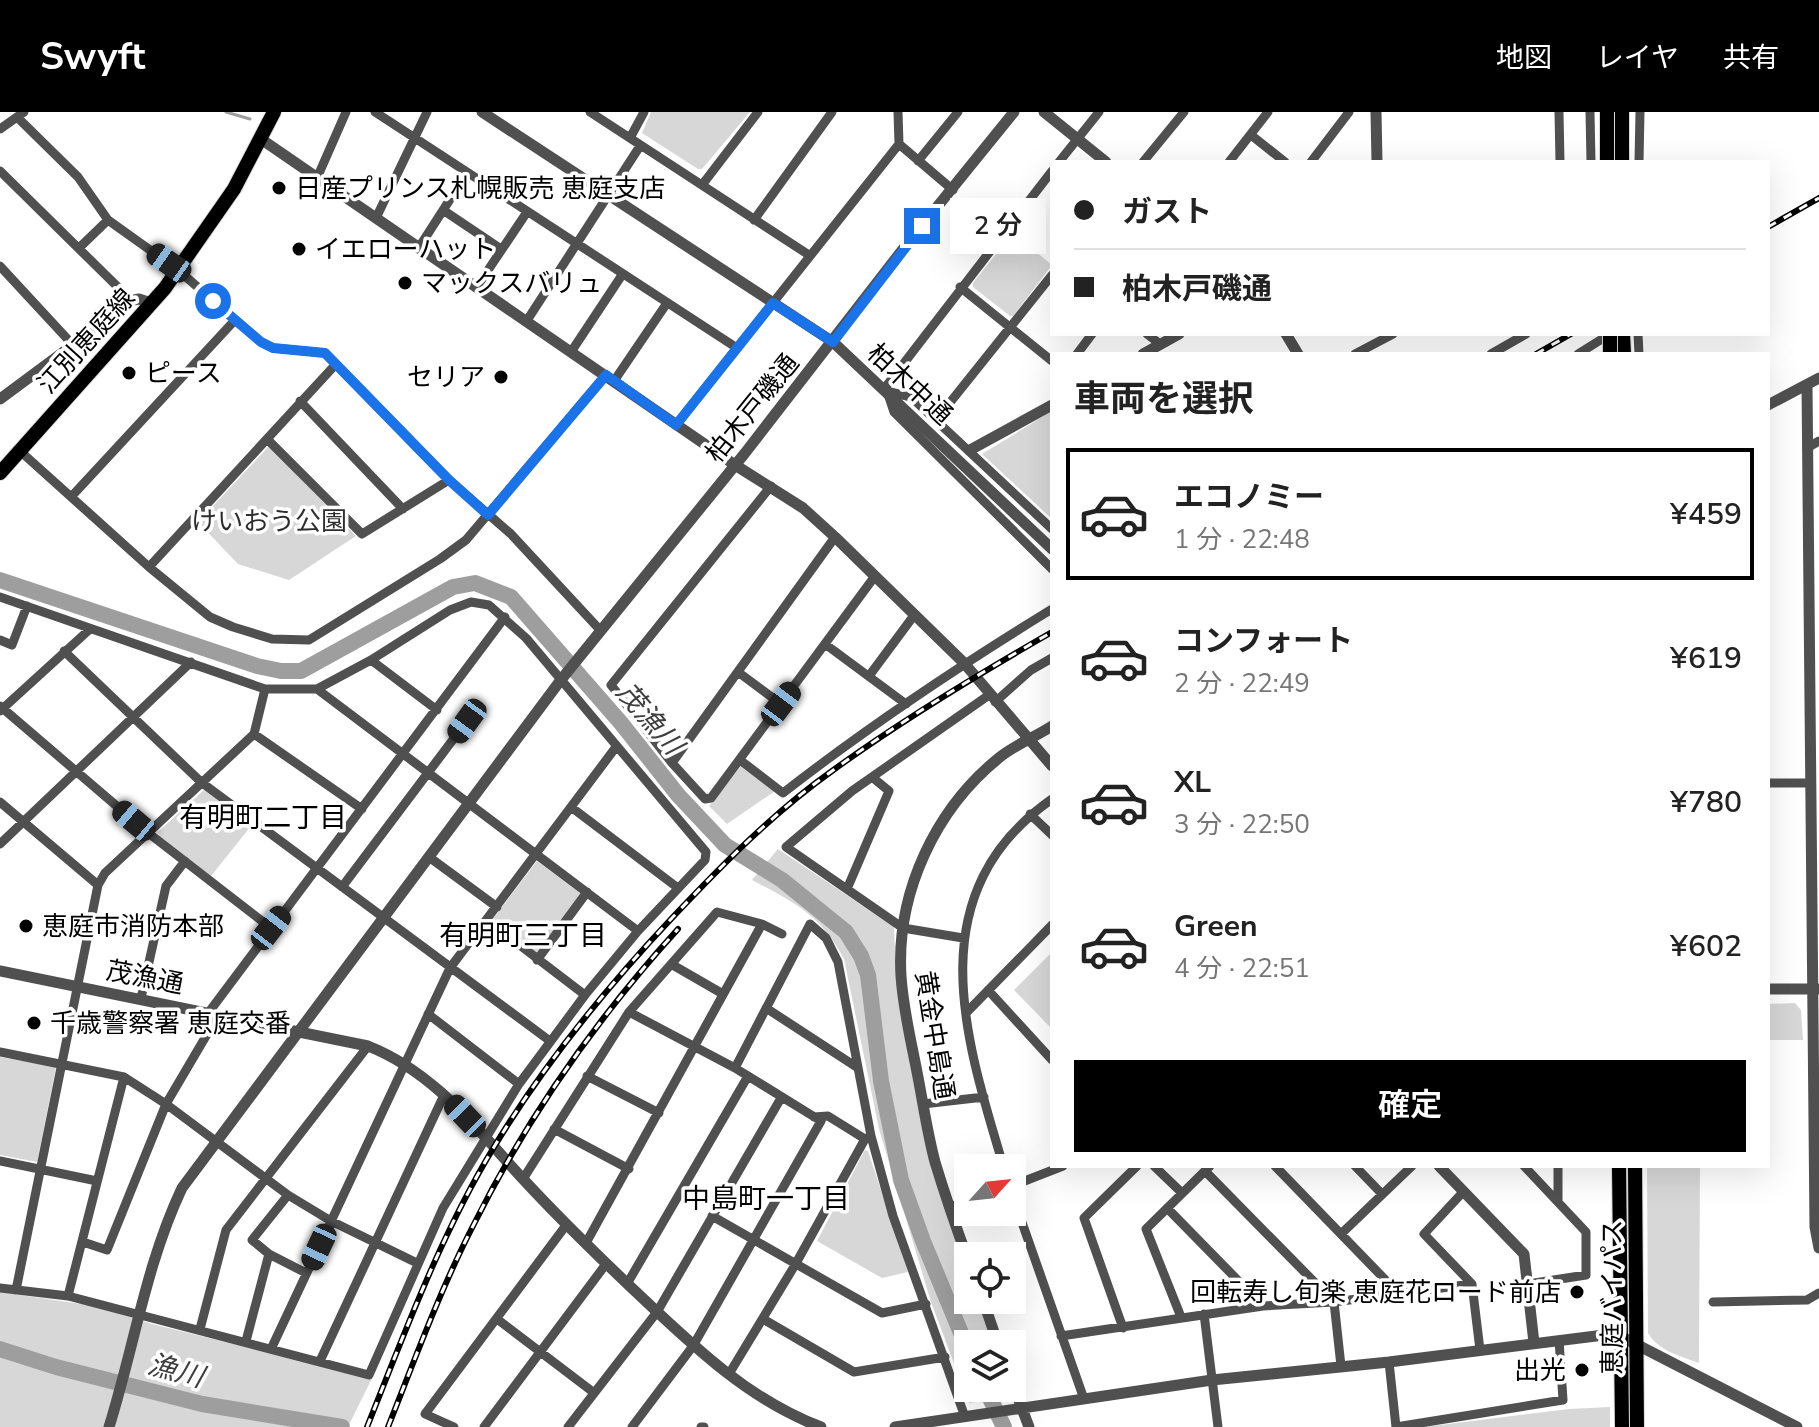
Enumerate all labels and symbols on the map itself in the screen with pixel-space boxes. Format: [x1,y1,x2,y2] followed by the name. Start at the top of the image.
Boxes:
[295,171,665,206] place label: 日産プリンス札幌販売 恵庭支店
[270,179,288,197] marker: 日産プリンス札幌販売 恵庭支店
[950,198,1046,254] callout: 2 分
[904,208,940,244] route end
[315,232,496,267] place label: イエローハット
[142,239,196,287] car
[290,240,308,258] marker: イエローハット
[421,266,602,301] place label: マックスバリュ
[396,274,414,292] marker: マックスバリュ
[30,281,143,401] street label: 江別恵庭線
[195,283,231,319] route start
[860,336,960,433] street label: 柏木中通
[698,347,807,470] street label: 柏木戸磯通
[145,356,222,391] place label: ピース
[407,360,485,395] place label: セリア
[120,364,138,382] marker: ピース
[492,368,510,386] marker: セリア
[191,504,347,539] park label: けいおう公園
[607,674,693,765] water label: 茂漁川
[757,678,805,730] car
[443,695,491,747] car
[108,796,160,846] car
[179,799,347,837] district label: 有明町二丁目
[247,902,295,954] car
[42,909,224,944] place label: 恵庭市消防本部
[17,917,35,935] marker: 恵庭市消防本部
[439,917,607,955] district label: 有明町三丁目
[103,953,187,1002] street label: 茂漁通
[907,968,962,1102] street label: 黄金中島通
[50,1006,291,1041] place label: 千歳警察署 恵庭交番
[25,1014,43,1032] marker: 千歳警察署 恵庭交番
[440,1090,490,1142] car
[954,1154,1026,1226] north arrow
[682,1180,850,1218] district label: 中島町一丁目
[1595,1219,1630,1375] street label: 恵庭バイパス
[298,1220,340,1274] car
[1190,1275,1561,1310] place label: 回転寿し旬楽 恵庭花ロード前店
[1568,1283,1586,1301] marker: 回転寿し旬楽 恵庭花ロード前店
[144,1345,211,1397] water label: 漁川
[1514,1353,1566,1388] place label: 出光
[1573,1361,1591,1379] marker: 出光

